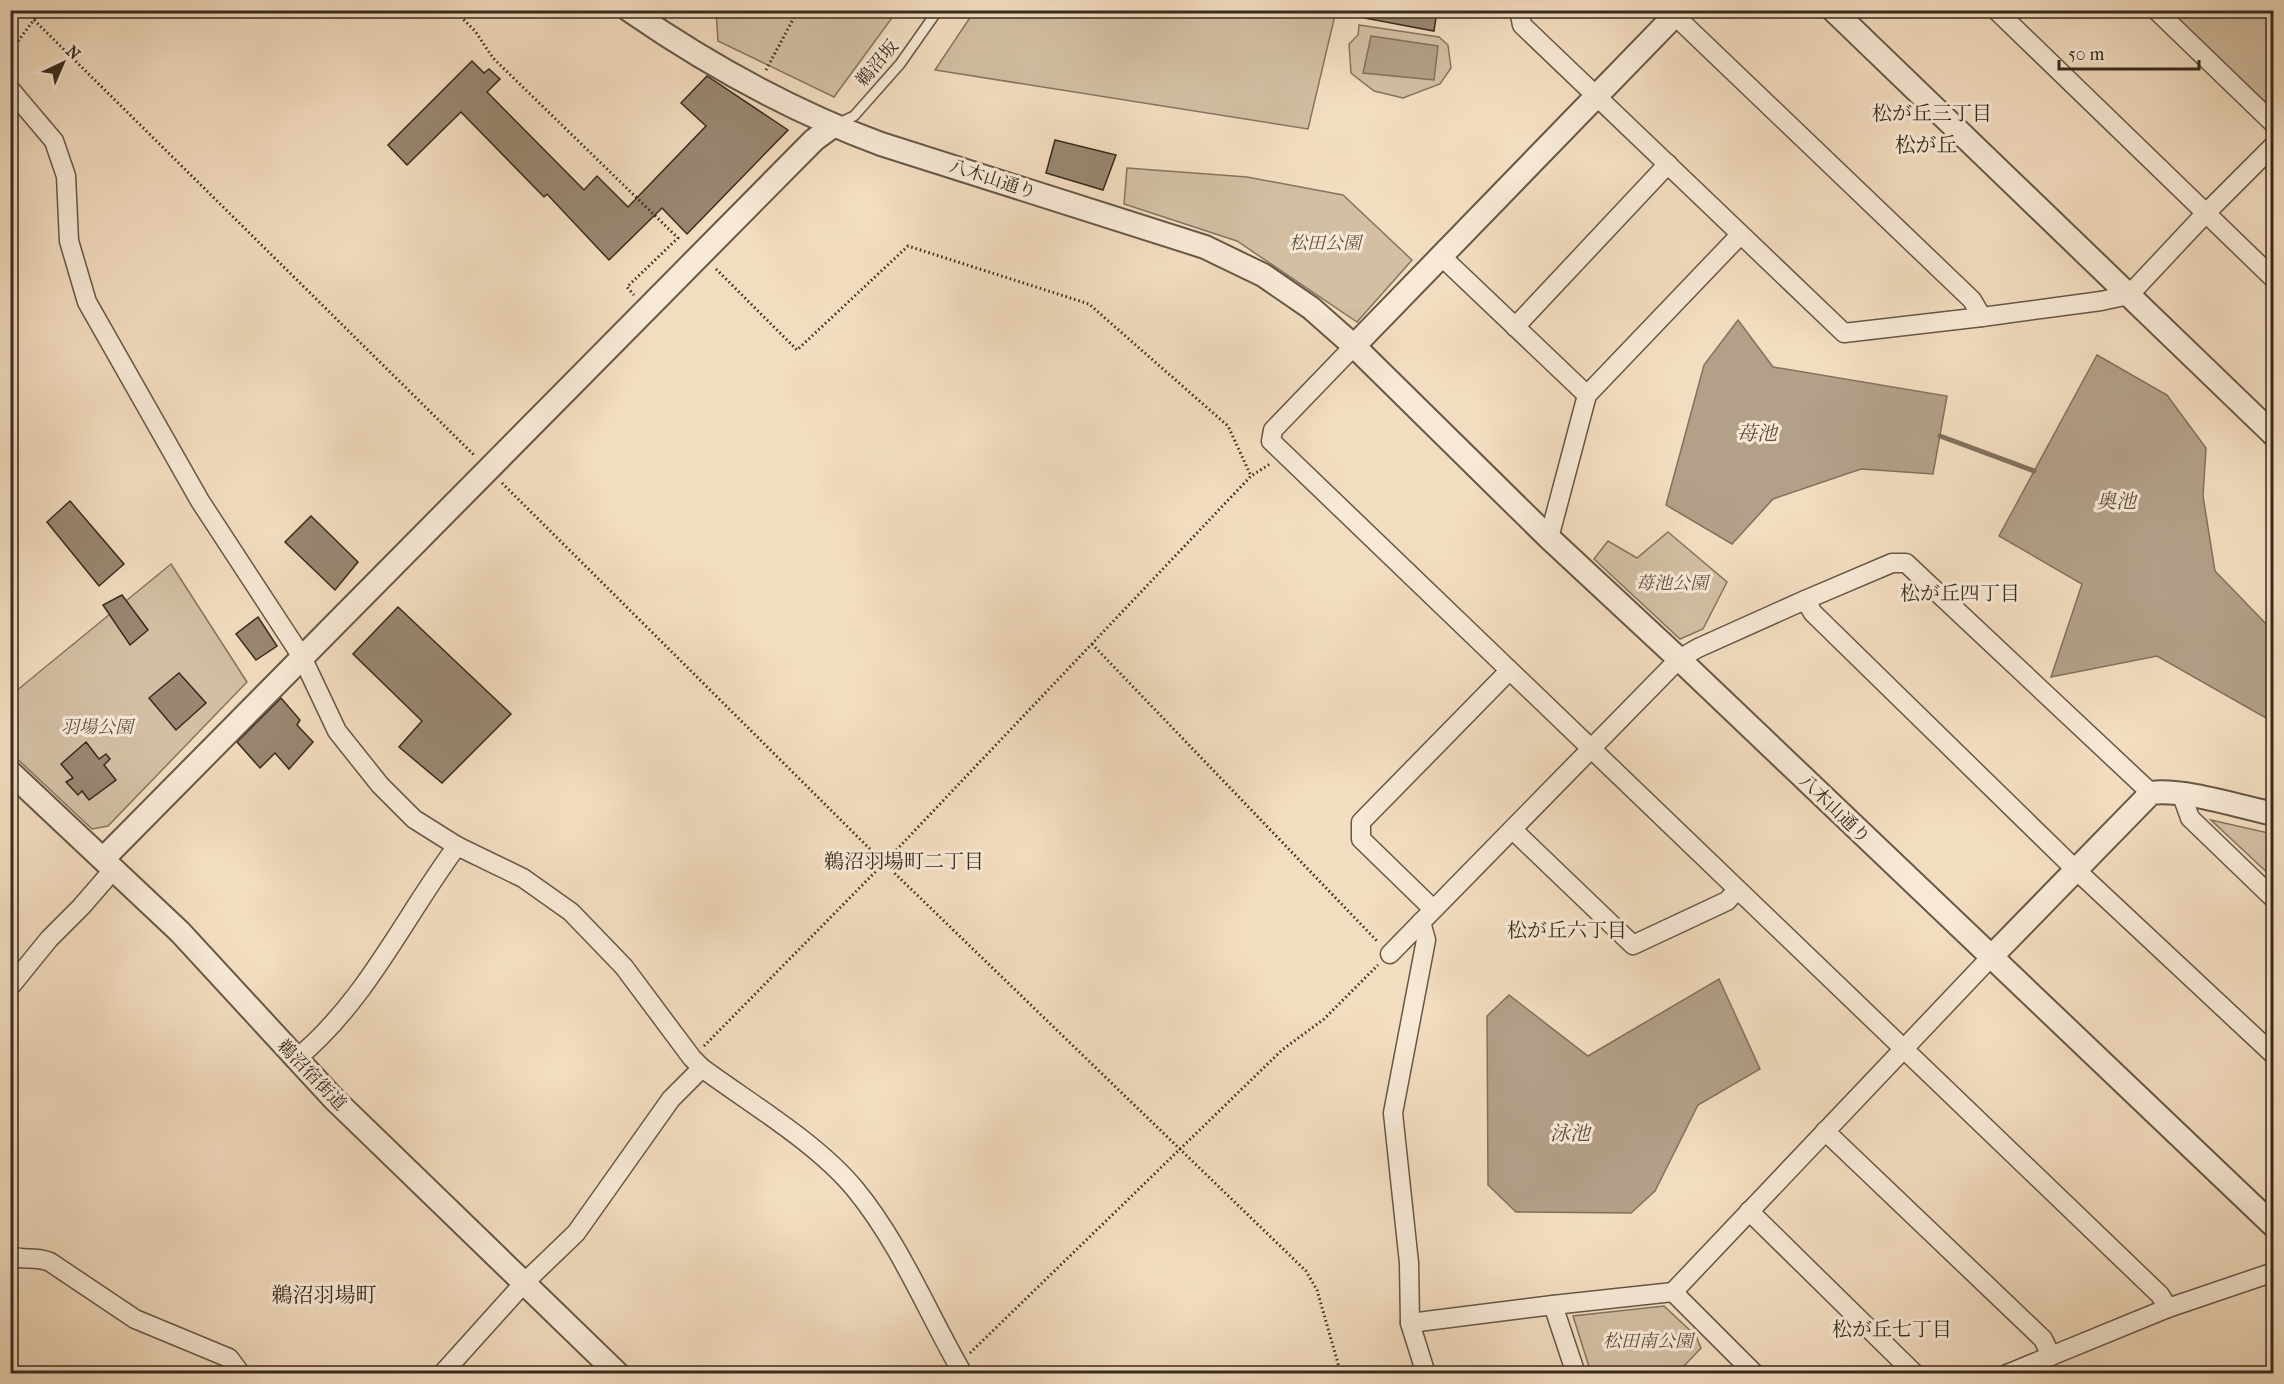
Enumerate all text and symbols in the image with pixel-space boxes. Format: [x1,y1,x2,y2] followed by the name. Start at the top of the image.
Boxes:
[33,33,93,93] north arrow
[2059,33,2198,71] scale bar
[852,36,903,91] street label: 鵜沼坂
[62,42,85,64] text: N
[2068,44,2105,65] text: 50 m
[1872,102,1992,125] district label: 松が丘三丁目
[1895,133,1958,157] district label: 松が丘
[947,156,1039,203] street label: 八木山通り
[1289,233,1364,254] park label: 松田公園
[1737,422,1779,445] water label: 苺池
[2096,490,2138,513] water label: 奥池
[1636,573,1711,594] park label: 苺池公園
[1900,582,2020,605] district label: 松が丘四丁目
[61,717,136,738] park label: 羽場公園
[1795,771,1874,848] street label: 八木山通り
[824,850,984,873] district label: 鵜沼羽場町二丁目
[1507,919,1627,942] district label: 松が丘六丁目
[273,1036,350,1115] street label: 鵜沼宿街道
[1550,1122,1592,1145] water label: 泳池
[272,1283,377,1307] district label: 鵜沼羽場町
[1832,1318,1952,1341] district label: 松が丘七丁目
[1603,1331,1696,1352] park label: 松田南公園

